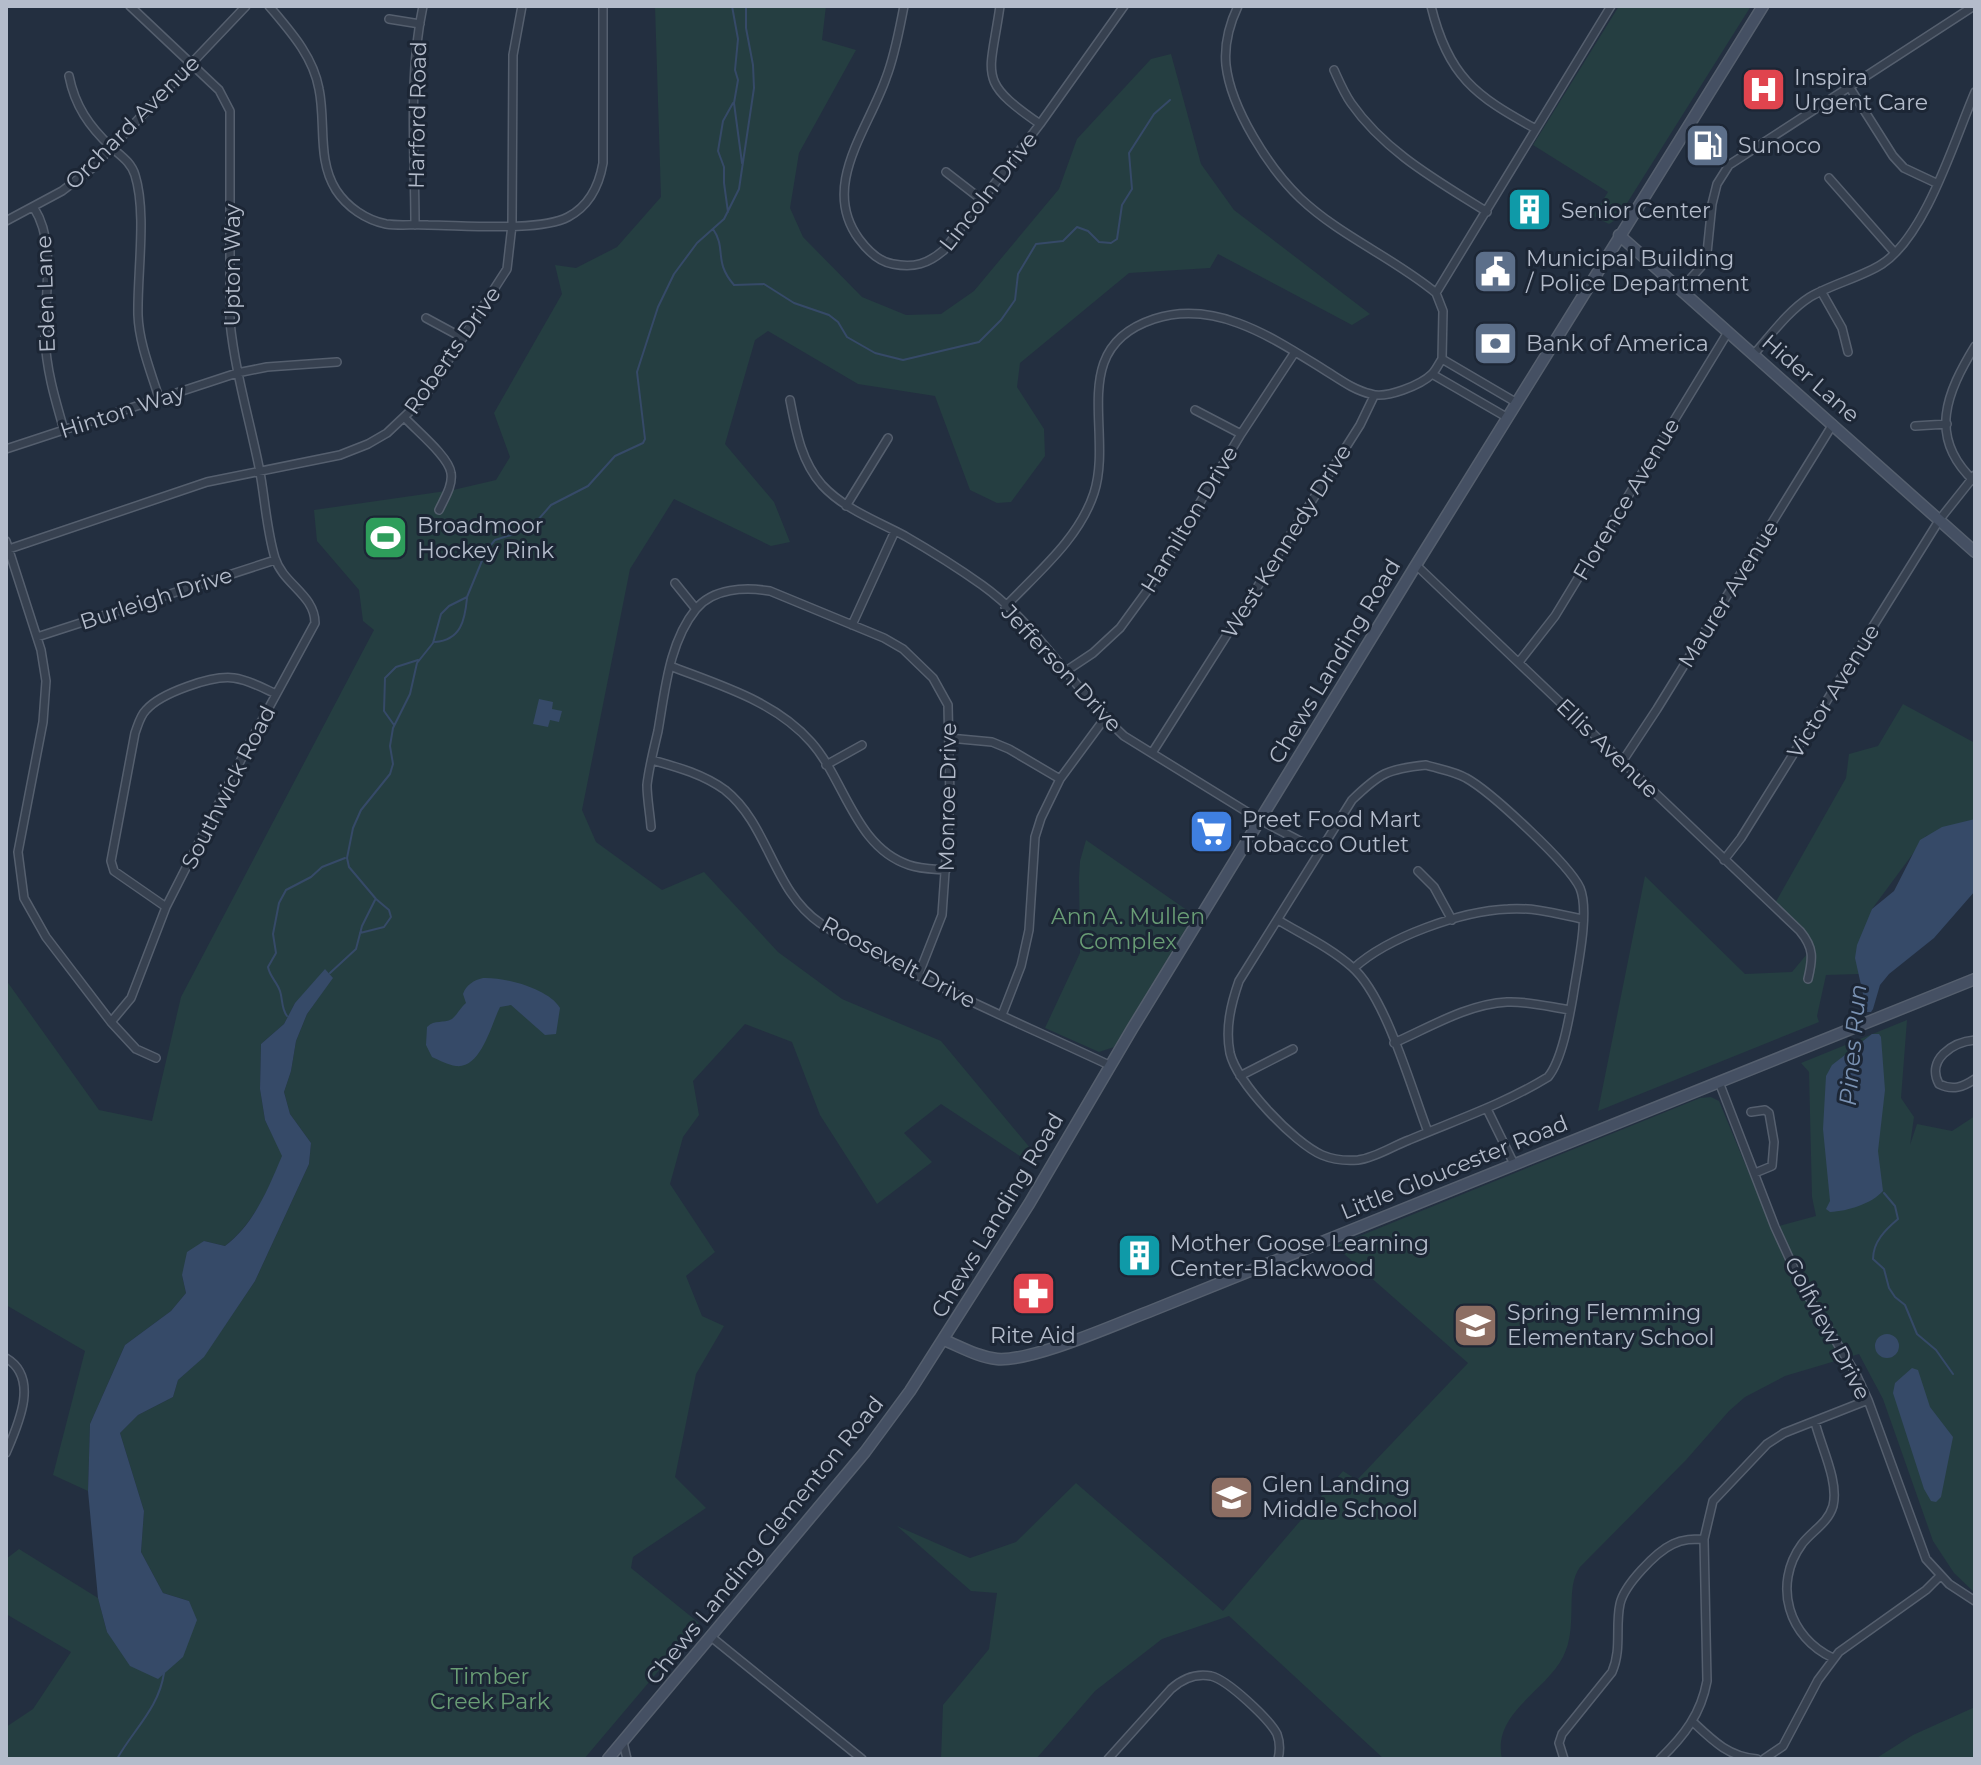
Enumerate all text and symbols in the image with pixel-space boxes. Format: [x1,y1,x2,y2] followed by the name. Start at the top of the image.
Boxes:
[403,41,432,189] street label: Harford Road
[59,49,205,195] street label: Orchard Avenue
[1794,64,1928,116] place label: Inspira Urgent Care
[1739,66,1787,114] hospital icon: Inspira Urgent Care
[1683,121,1731,169] fuel station icon: Sunoco
[933,126,1043,256] street label: Lincoln Drive
[1738,132,1821,159] place label: Sunoco
[1506,186,1554,234] building icon: Senior Center
[1561,197,1711,224] place label: Senior Center
[219,203,246,327] street label: Upton Way
[30,235,61,353] street label: Eden Lane
[1525,245,1749,297] place label: Municipal Building / Police Department
[1471,247,1519,295] public building icon: Municipal Building / Police Department
[398,281,507,420] street label: Roberts Drive
[1471,319,1519,367] bank icon: Bank of America
[1756,329,1865,428] street label: Hider Lane
[1526,330,1709,357] place label: Bank of America
[56,379,188,444] street label: Hinton Way
[1567,413,1686,585] street label: Florence Avenue
[1216,439,1357,643] street label: West Kennedy Drive
[1135,441,1244,598] street label: Hamilton Drive
[417,512,555,564] place label: Broadmoor Hockey Rink
[362,514,410,562] sports icon: Broadmoor Hockey Rink
[1672,516,1784,673] street label: Maurer Avenue
[1263,554,1406,769] street label: Chews Landing Road
[77,561,236,636] street label: Burleigh Drive
[995,598,1127,737] street label: Jefferson Drive
[1781,619,1886,763] street label: Victor Avenue
[1551,693,1665,804] street label: Ellis Avenue
[176,701,281,873] street label: Southwick Road
[933,722,962,872] street label: Monroe Drive
[1242,806,1421,858] place label: Preet Food Mart Tobacco Outlet
[1187,808,1235,856] supermarket icon: Preet Food Mart Tobacco Outlet
[1051,903,1205,955] park label: Ann A. Mullen Complex
[817,911,980,1014] street label: Roosevelt Drive
[1833,983,1872,1107] water label: Pines Run
[926,1108,1069,1323] street label: Chews Landing Road
[1337,1109,1572,1225] street label: Little Gloucester Road
[1170,1230,1429,1282] place label: Mother Goose Learning Center-Blackwood
[1115,1232,1163,1280] building icon: Mother Goose Learning Center-Blackwood
[1779,1252,1877,1404] street label: Golfview Drive
[1009,1270,1057,1318] pharmacy icon: Rite Aid
[1507,1299,1714,1351] place label: Spring Flemming Elementary School
[1452,1301,1500,1349] school or university icon: Spring Flemming Elementary School
[990,1322,1076,1349] place label: Rite Aid
[640,1391,889,1690] street label: Chews Landing Clementon Road
[1262,1471,1418,1523] place label: Glen Landing Middle School
[1207,1473,1255,1521] school or university icon: Glen Landing Middle School
[430,1663,551,1715] park label: Timber Creek Park

